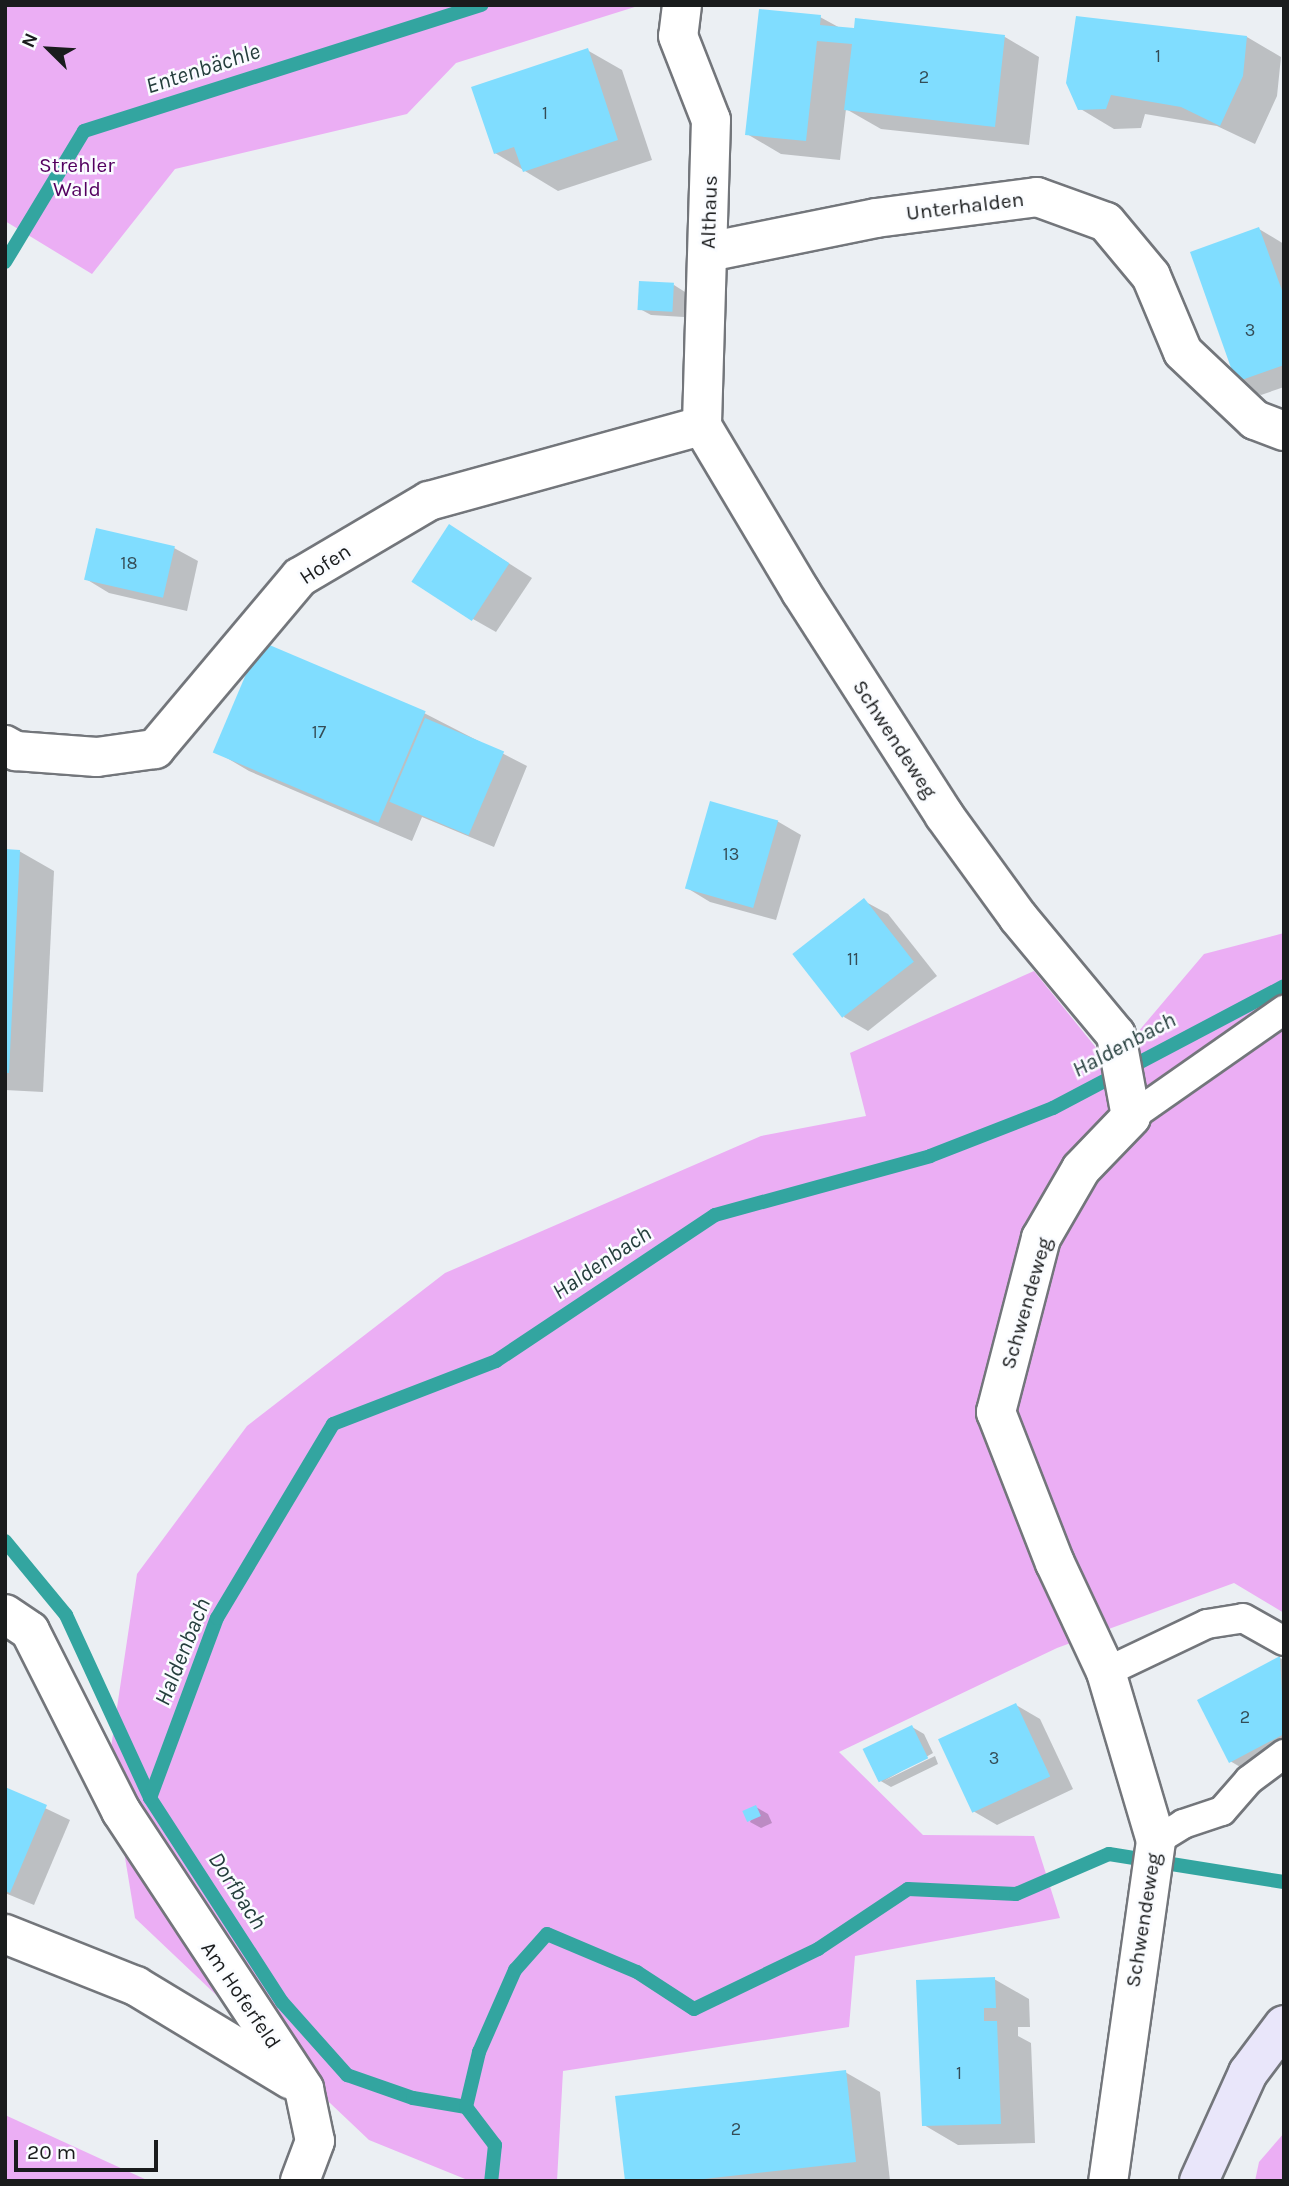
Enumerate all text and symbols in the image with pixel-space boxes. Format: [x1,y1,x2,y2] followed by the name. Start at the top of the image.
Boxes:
[14,14,84,84] north arrow
[17,30,43,51] text: N
[142,38,264,100] water label: Entenbächle
[1155,45,1161,67] house number: 1
[919,66,929,88] house number: 2
[542,102,548,124] house number: 1
[39,152,115,202] park label: Strehler Wald
[695,175,723,249] street label: Althaus
[905,186,1025,226] street label: Unterhalden
[1245,319,1255,341] house number: 3
[295,538,355,590] street label: Hofen
[120,552,138,574] house number: 18
[847,675,943,803] street label: Schwendeweg
[312,721,326,743] house number: 17
[723,843,739,865] house number: 13
[847,948,859,970] house number: 11
[1067,1006,1181,1084] water label: Haldenbach
[547,1220,657,1306] water label: Haldenbach
[995,1234,1057,1372] street label: Schwendeweg
[149,1594,217,1710] water label: Haldenbach
[1240,1706,1250,1728] house number: 2
[989,1747,999,1769] house number: 3
[202,1847,272,1935] water label: Dorfbach
[1120,1851,1166,1989] street label: Schwendeweg
[196,1937,286,2053] street label: Am Hoferfeld
[956,2062,962,2084] house number: 1
[731,2118,741,2140] house number: 2
[18,2126,161,2170] scale bar
[27,2140,76,2164] text: 20 m

